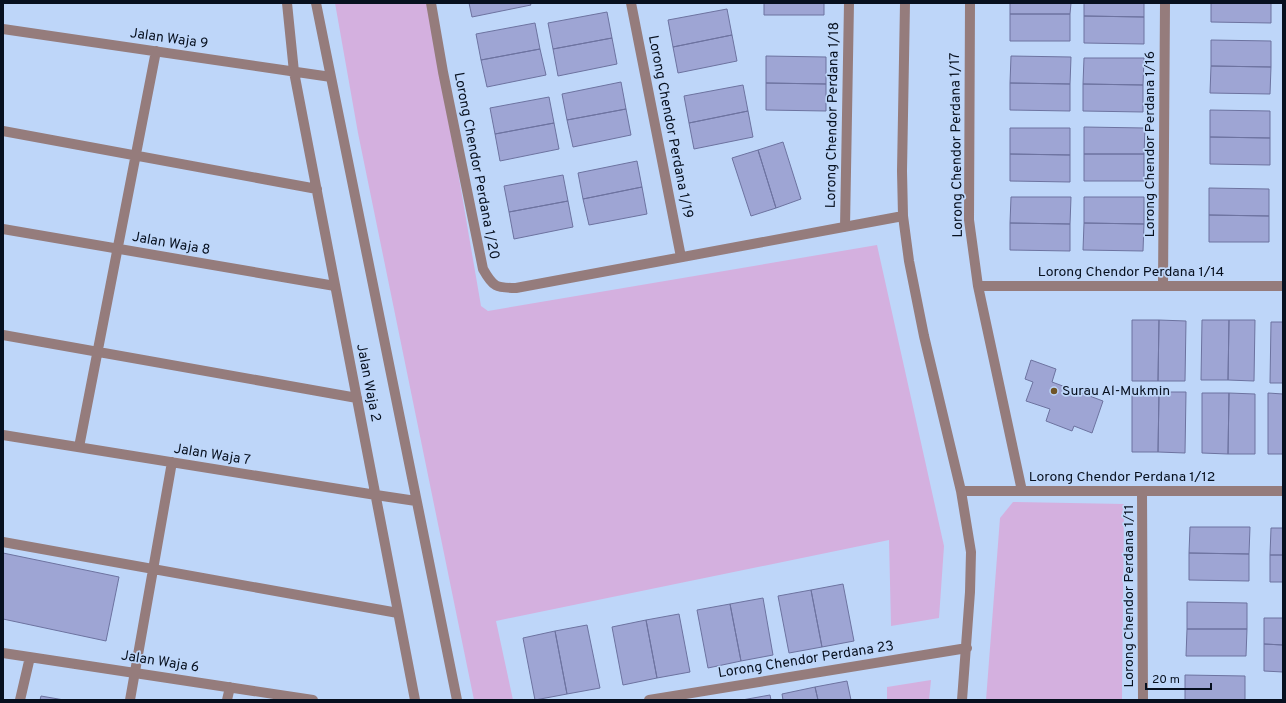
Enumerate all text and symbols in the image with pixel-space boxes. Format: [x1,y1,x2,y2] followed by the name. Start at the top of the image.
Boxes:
[823,22,843,208] street label: Lorong Chendor Perdana 1/18
[129,25,209,53] street label: Jalan Waja 9
[644,34,696,220] street label: Lorong Chendor Perdana 1/19
[1142,51,1159,237] street label: Lorong Chendor Perdana 1/16
[947,52,967,238] street label: Lorong Chendor Perdana 1/17
[450,71,502,261] street label: Lorong Chendor Perdana 1/20
[131,229,211,259] street label: Jalan Waja 8
[1038,264,1224,281] street label: Lorong Chendor Perdana 1/14
[352,343,384,423] street label: Jalan Waja 2
[1062,383,1170,400] place label: Surau Al-Mukmin
[1049,386,1059,396] marker: Surau Al-Mukmin
[173,441,251,469] street label: Jalan Waja 7
[1029,469,1215,486] street label: Lorong Chendor Perdana 1/12
[1121,504,1138,688] street label: Lorong Chendor Perdana 1/11
[717,638,895,682] street label: Lorong Chendor Perdana 23
[120,647,200,677] street label: Jalan Waja 6
[1146,665,1211,691] scale bar
[1152,672,1180,688] text: 20 m

